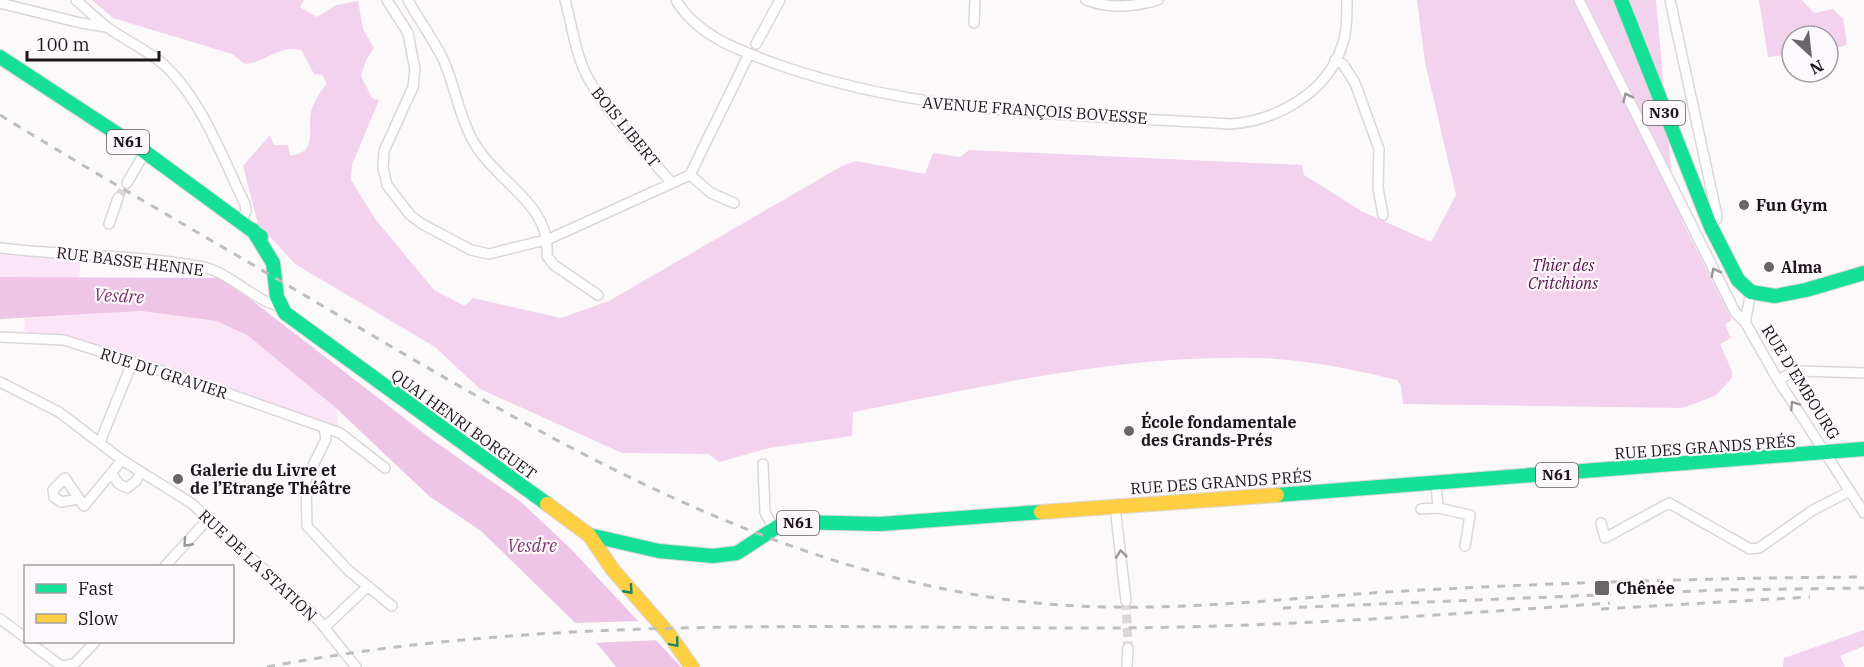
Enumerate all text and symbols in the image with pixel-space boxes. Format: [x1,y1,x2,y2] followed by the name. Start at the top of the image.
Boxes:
[27,24,159,62] scale bar
[1780,24,1840,84] north arrow
[36,33,90,56] text: 100 m
[1807,56,1827,79] text: N
[588,83,664,171] street label: BOIS LIBERT
[922,92,1148,128] street label: AVENUE FRANÇOIS BOVESSE
[1623,93,1635,104] one-way arrow
[1643,101,1685,125] road number: N30
[107,130,149,154] road number: N61
[1756,195,1828,215] place label: Fun Gym
[1737,198,1751,212] marker: Fun Gym
[55,242,205,280] street label: RUE BASSE HENNE
[1528,255,1598,293] park label: Thier des Critchions
[1781,257,1822,277] place label: Alma
[1762,260,1776,274] marker: Alma
[1710,267,1722,278] one-way arrow
[93,283,145,308] water label: Vesdre
[1758,321,1844,443] street label: RUE D'EMBOURG
[98,343,230,403] street label: RUE DU GRAVIER
[387,364,541,484] street label: QUAI HENRI BORGUET
[1790,401,1801,412] one-way arrow
[1141,411,1297,450] place label: École fondamentale des Grands-Prés
[1122,424,1136,438] marker: École fondamentale des Grands-Prés
[1614,430,1796,463] street label: RUE DES GRANDS PRÉS
[190,460,351,498] place label: Galerie du Livre et de l’Etrange Théâtre
[1536,463,1578,487] road number: N61
[1130,465,1312,498] street label: RUE DES GRANDS PRÉS
[171,472,185,486] marker: Galerie du Livre et de l’Etrange Théâtre
[195,505,321,625] street label: RUE DE LA STATION
[777,511,819,535] road number: N61
[507,534,557,557] water label: Vesdre
[183,536,194,547] one-way arrow
[1115,549,1127,558] one-way arrow
[24,565,234,643] legend
[78,577,113,600] text: Fast
[1616,578,1675,598] place label: Chênée
[1593,579,1611,597] marker: Chênée
[622,583,633,594] one-way arrow
[78,607,118,630] text: Slow
[667,636,678,647] one-way arrow

